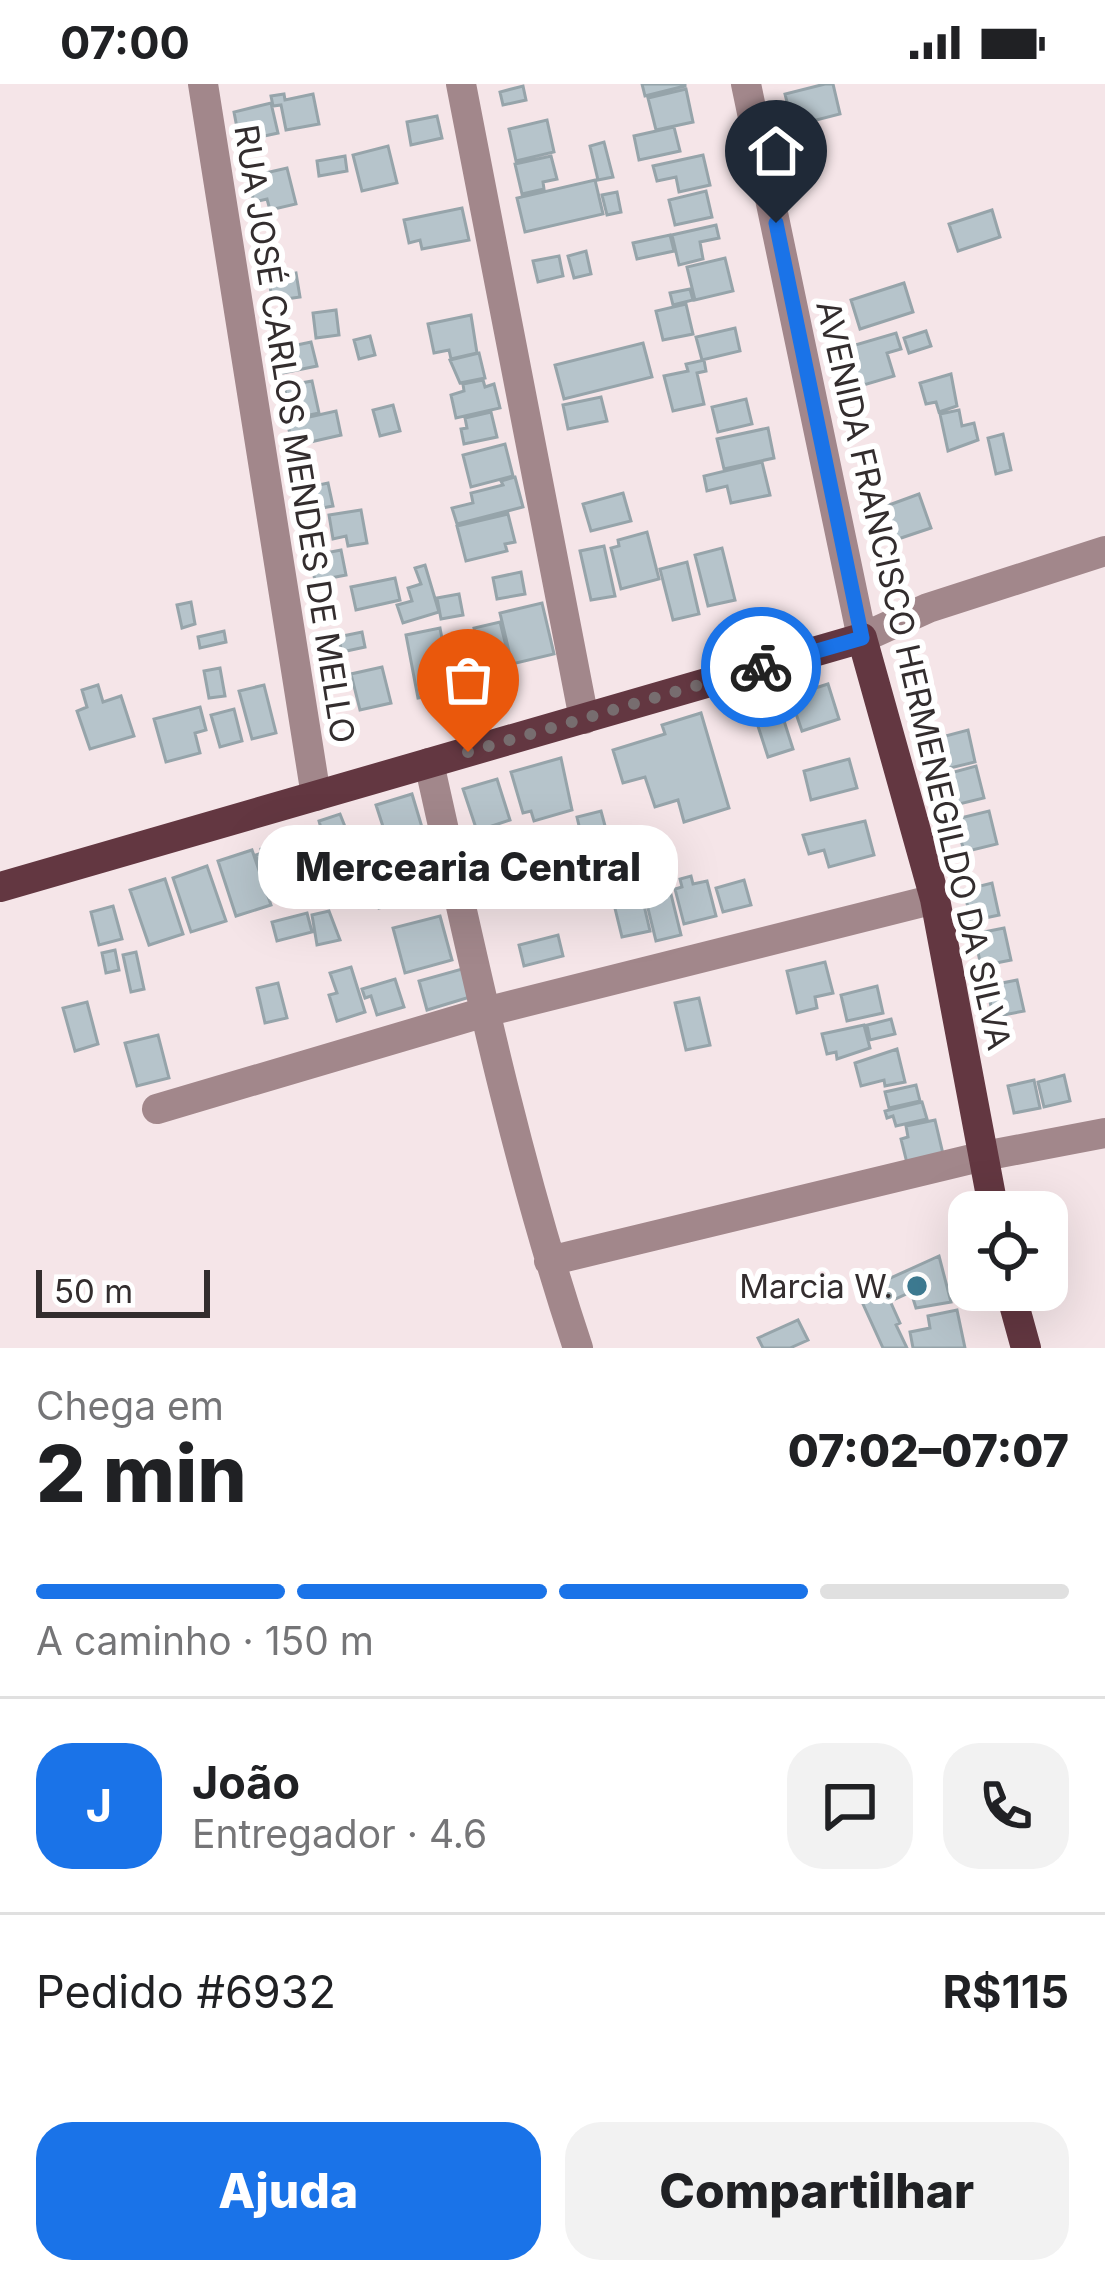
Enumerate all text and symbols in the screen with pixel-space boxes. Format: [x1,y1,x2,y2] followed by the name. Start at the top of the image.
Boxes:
[60,15,190,70] text: 07:00
[725,100,827,223] pin
[743,118,809,184] icon: home
[226,122,364,746] street label: RUA JOSÉ CARLOS MENDES DE MELLO
[808,297,1020,1053] street label: AVENIDA FRANCISCO HERMENEGILDO DA SILVA
[701,607,821,727] courier
[417,629,519,752] pin
[728,634,794,700] icon: bike
[435,647,501,713] icon: bag
[258,824,678,908] callout: Mercearia Central
[295,843,641,890] text: Mercearia Central
[948,1191,1068,1311] map controls
[948,1191,1068,1311] button: locate
[36,1264,210,1317] scale bar
[739,1266,893,1306] place label: Marcia W.
[54,1271,133,1311] text: 50 m
[904,1273,930,1299] marker: Marcia W.
[36,1382,224,1429] text: Chega em
[788,1423,1069,1478] text: 07:02–07:07
[36,1426,247,1521] text: 2 min
[36,1617,374,1664] text: A caminho · 150 m
[787,1743,913,1869] button: chat
[943,1743,1069,1869] button: phone
[192,1755,300,1810] text: João
[86,1778,112,1833] text: J
[192,1810,487,1857] text: Entregador · 4.6
[36,1964,336,2019] text: Pedido #6932
[942,1964,1069,2019] text: R$115
[36,2122,541,2260] button: Ajuda
[565,2122,1069,2260] button: Compartilhar

